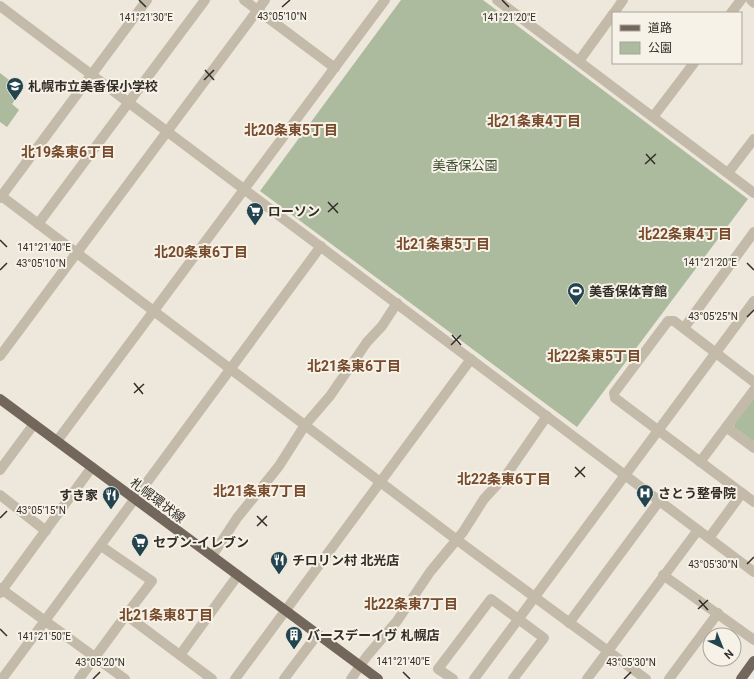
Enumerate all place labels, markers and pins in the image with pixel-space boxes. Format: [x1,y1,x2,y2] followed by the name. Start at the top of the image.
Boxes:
[5,76,25,101] school or university icon: 札幌市立美香保小学校
[28,79,158,94] place label: 札幌市立美香保小学校
[245,201,265,226] supermarket icon: ローソン
[268,204,320,219] place label: ローソン
[566,281,586,306] sports icon: 美香保体育館
[589,284,667,299] place label: 美香保体育館
[635,483,655,508] hospital icon: さとう整骨院
[101,485,121,510] restaurant icon: すき家
[658,486,736,501] place label: さとう整骨院
[59,488,98,503] place label: すき家
[130,532,150,557] supermarket icon: セブン-イレブン
[153,535,249,550] place label: セブン-イレブン
[269,550,289,575] restaurant icon: チロリン村 北光店
[292,553,399,568] place label: チロリン村 北光店
[284,625,304,650] building icon: バースデーイヴ 札幌店
[307,628,440,643] place label: バースデーイヴ 札幌店

